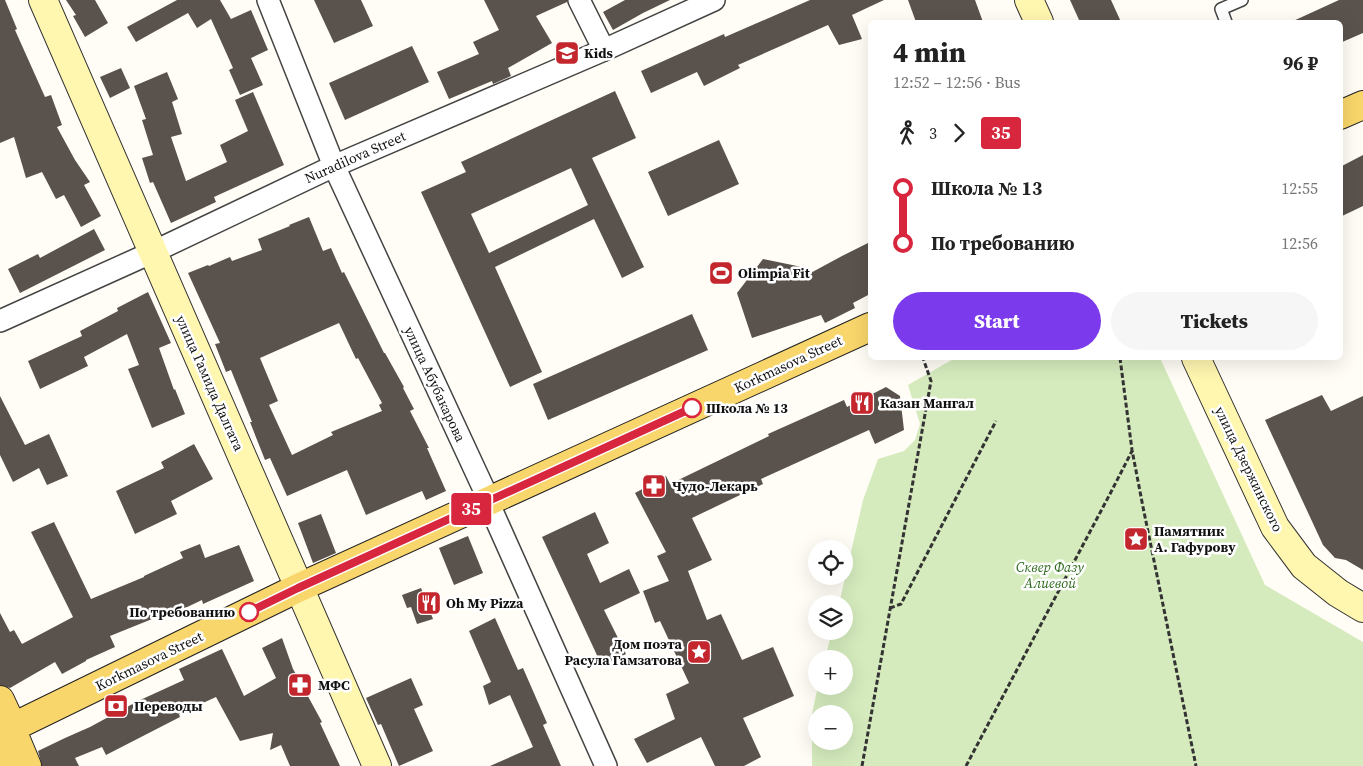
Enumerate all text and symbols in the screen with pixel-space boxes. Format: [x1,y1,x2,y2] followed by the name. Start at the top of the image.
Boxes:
[893,33,966,71] text: 4 min
[554,40,580,66] school or university icon: Kids
[584,43,613,63] place label: Kids
[1283,50,1318,76] text: 96 ₽
[893,71,1021,93] text: 12:52 – 12:56 · Bus
[893,119,921,147] icon: walk
[945,119,973,147] icon: forward
[991,120,1011,145] text: 35
[929,122,937,144] text: 3
[301,126,409,188] street label: Nuradilova Street
[931,175,1042,201] text: Школа № 13
[1281,177,1318,199] text: 12:55
[931,230,1074,256] text: По требованию
[1281,232,1318,254] text: 12:56
[708,260,734,286] sports icon: Olimpia Fit
[738,263,811,283] place label: Olimpia Fit
[893,292,1101,350] button: Start
[1111,292,1318,350] button: Tickets
[171,312,249,455] street label: улица Гамида Далгата
[399,323,471,446] street label: улица Абубакарова
[731,330,846,398] street label: Korkmasova Street
[849,390,875,416] restaurant icon: Казан Мангал
[880,393,974,413] place label: Казан Мангал
[682,398,702,418] marker: Школа № 13
[706,398,788,418] place label: Школа № 13
[1210,403,1288,535] street label: улица Дзержинского
[641,473,667,499] pharmacy icon: Чудо-Лекарь
[672,476,758,496] place label: Чудо-Лекарь
[448,493,494,525] line badge: 35
[461,496,481,521] text: 35
[1154,521,1236,557] place label: Памятник А. Гафурову
[1123,526,1149,552] place icon: Памятник А. Гафурову
[808,540,853,750] map controls
[808,540,853,585] button: locate
[1016,557,1084,593] park label: Сквер Фазу Алиевой
[416,590,442,616] restaurant icon: Oh My Pizza
[446,593,524,613] place label: Oh My Pizza
[808,595,853,640] button: layers
[129,602,235,622] place label: По требованию
[239,602,259,622] marker: По требованию
[92,626,206,696] street label: Korkmasova Street
[564,634,683,670] place label: Дом поэта Расула Гамзатова
[686,639,712,665] place icon: Дом поэта Расула Гамзатова
[808,650,853,695] button: +
[287,672,313,698] pharmacy icon: МФС
[318,675,350,695] place label: МФС
[103,693,129,719] bank icon: Переводы
[134,696,203,716] place label: Переводы
[808,705,853,750] button: −

